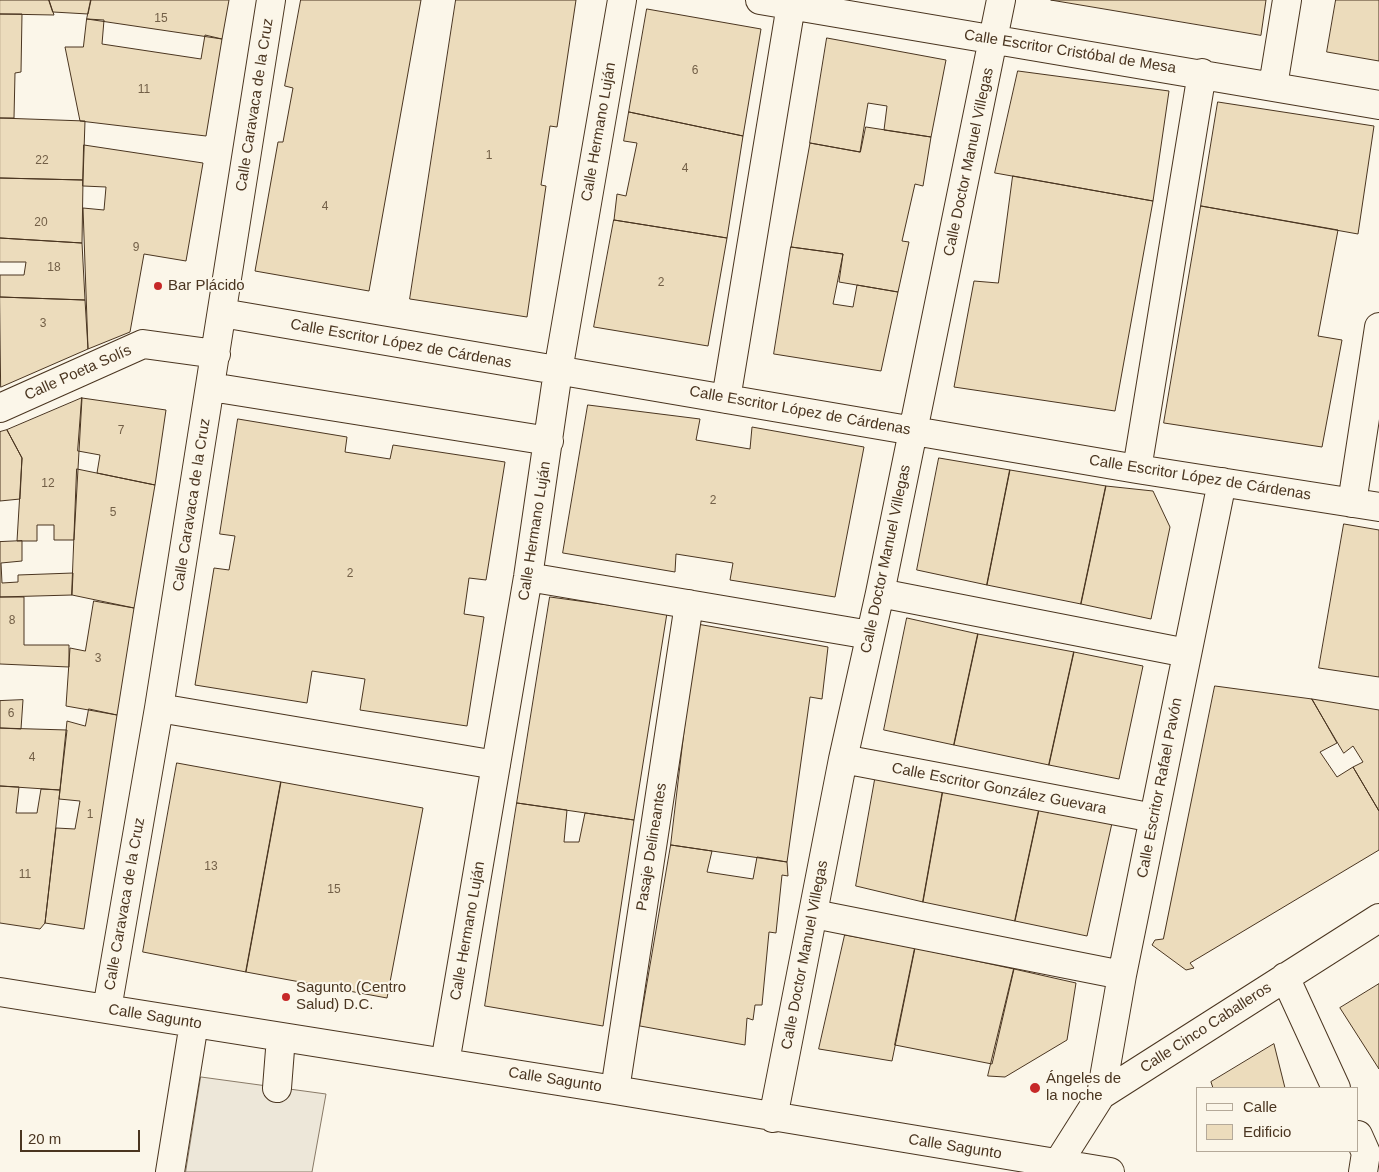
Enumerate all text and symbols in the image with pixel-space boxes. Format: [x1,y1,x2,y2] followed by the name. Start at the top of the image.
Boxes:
[154,12,168,26] house number: 15
[232,17,278,193] street label: Calle Caravaca de la Cruz
[963,26,1177,78] street label: Calle Escritor Cristóbal de Mesa
[578,61,620,203] street label: Calle Hermano Luján
[692,64,698,78] house number: 6
[940,66,998,258] street label: Calle Doctor Manuel Villegas
[138,83,150,97] house number: 11
[486,149,492,163] house number: 1
[35,154,49,168] house number: 22
[682,162,688,176] house number: 4
[322,200,328,214] house number: 4
[34,216,48,230] house number: 20
[133,241,139,255] house number: 9
[47,261,61,275] house number: 18
[658,276,664,290] house number: 2
[168,277,245,295] place label: Bar Plácido
[152,280,164,292] marker: Bar Plácido
[289,316,513,372] street label: Calle Escritor López de Cárdenas
[40,317,46,331] house number: 3
[22,341,134,405] street label: Calle Poeta Solís
[688,383,912,439] street label: Calle Escritor López de Cárdenas
[169,417,215,593] street label: Calle Caravaca de la Cruz
[118,424,124,438] house number: 7
[1088,452,1312,504] street label: Calle Escritor López de Cárdenas
[515,460,555,602] street label: Calle Hermano Luján
[857,463,915,655] street label: Calle Doctor Manuel Villegas
[41,477,55,491] house number: 12
[710,494,716,508] house number: 2
[110,506,116,520] house number: 5
[347,567,353,581] house number: 2
[9,614,15,628] house number: 8
[95,652,101,666] house number: 3
[1134,696,1186,880] street label: Calle Escritor Rafael Pavón
[8,707,14,721] house number: 6
[29,751,35,765] house number: 4
[890,759,1108,819] street label: Calle Escritor González Guevara
[633,782,671,912] street label: Pasaje Delineantes
[87,808,93,822] house number: 1
[101,816,149,992] street label: Calle Caravaca de la Cruz
[778,859,832,1051] street label: Calle Doctor Manuel Villegas
[204,860,218,874] house number: 13
[447,860,489,1002] street label: Calle Hermano Luján
[19,868,31,882] house number: 11
[327,883,341,897] house number: 15
[296,979,406,1014] place label: Sagunto (Centro Salud) D.C.
[1137,979,1275,1077] street label: Calle Cinco Caballeros
[280,991,292,1003] marker: Sagunto (Centro Salud) D.C.
[107,1001,203,1033] street label: Calle Sagunto
[507,1064,603,1096] street label: Calle Sagunto
[1046,1070,1121,1105] place label: Ángeles de la noche
[1028,1081,1042,1095] marker: Ángeles de la noche
[1196,1087,1359,1152] legend
[1243,1098,1277,1115] text: Calle
[22,1120,142,1152] scale bar
[1243,1123,1291,1140] text: Edificio
[28,1130,61,1147] text: 20 m
[907,1131,1003,1163] street label: Calle Sagunto

